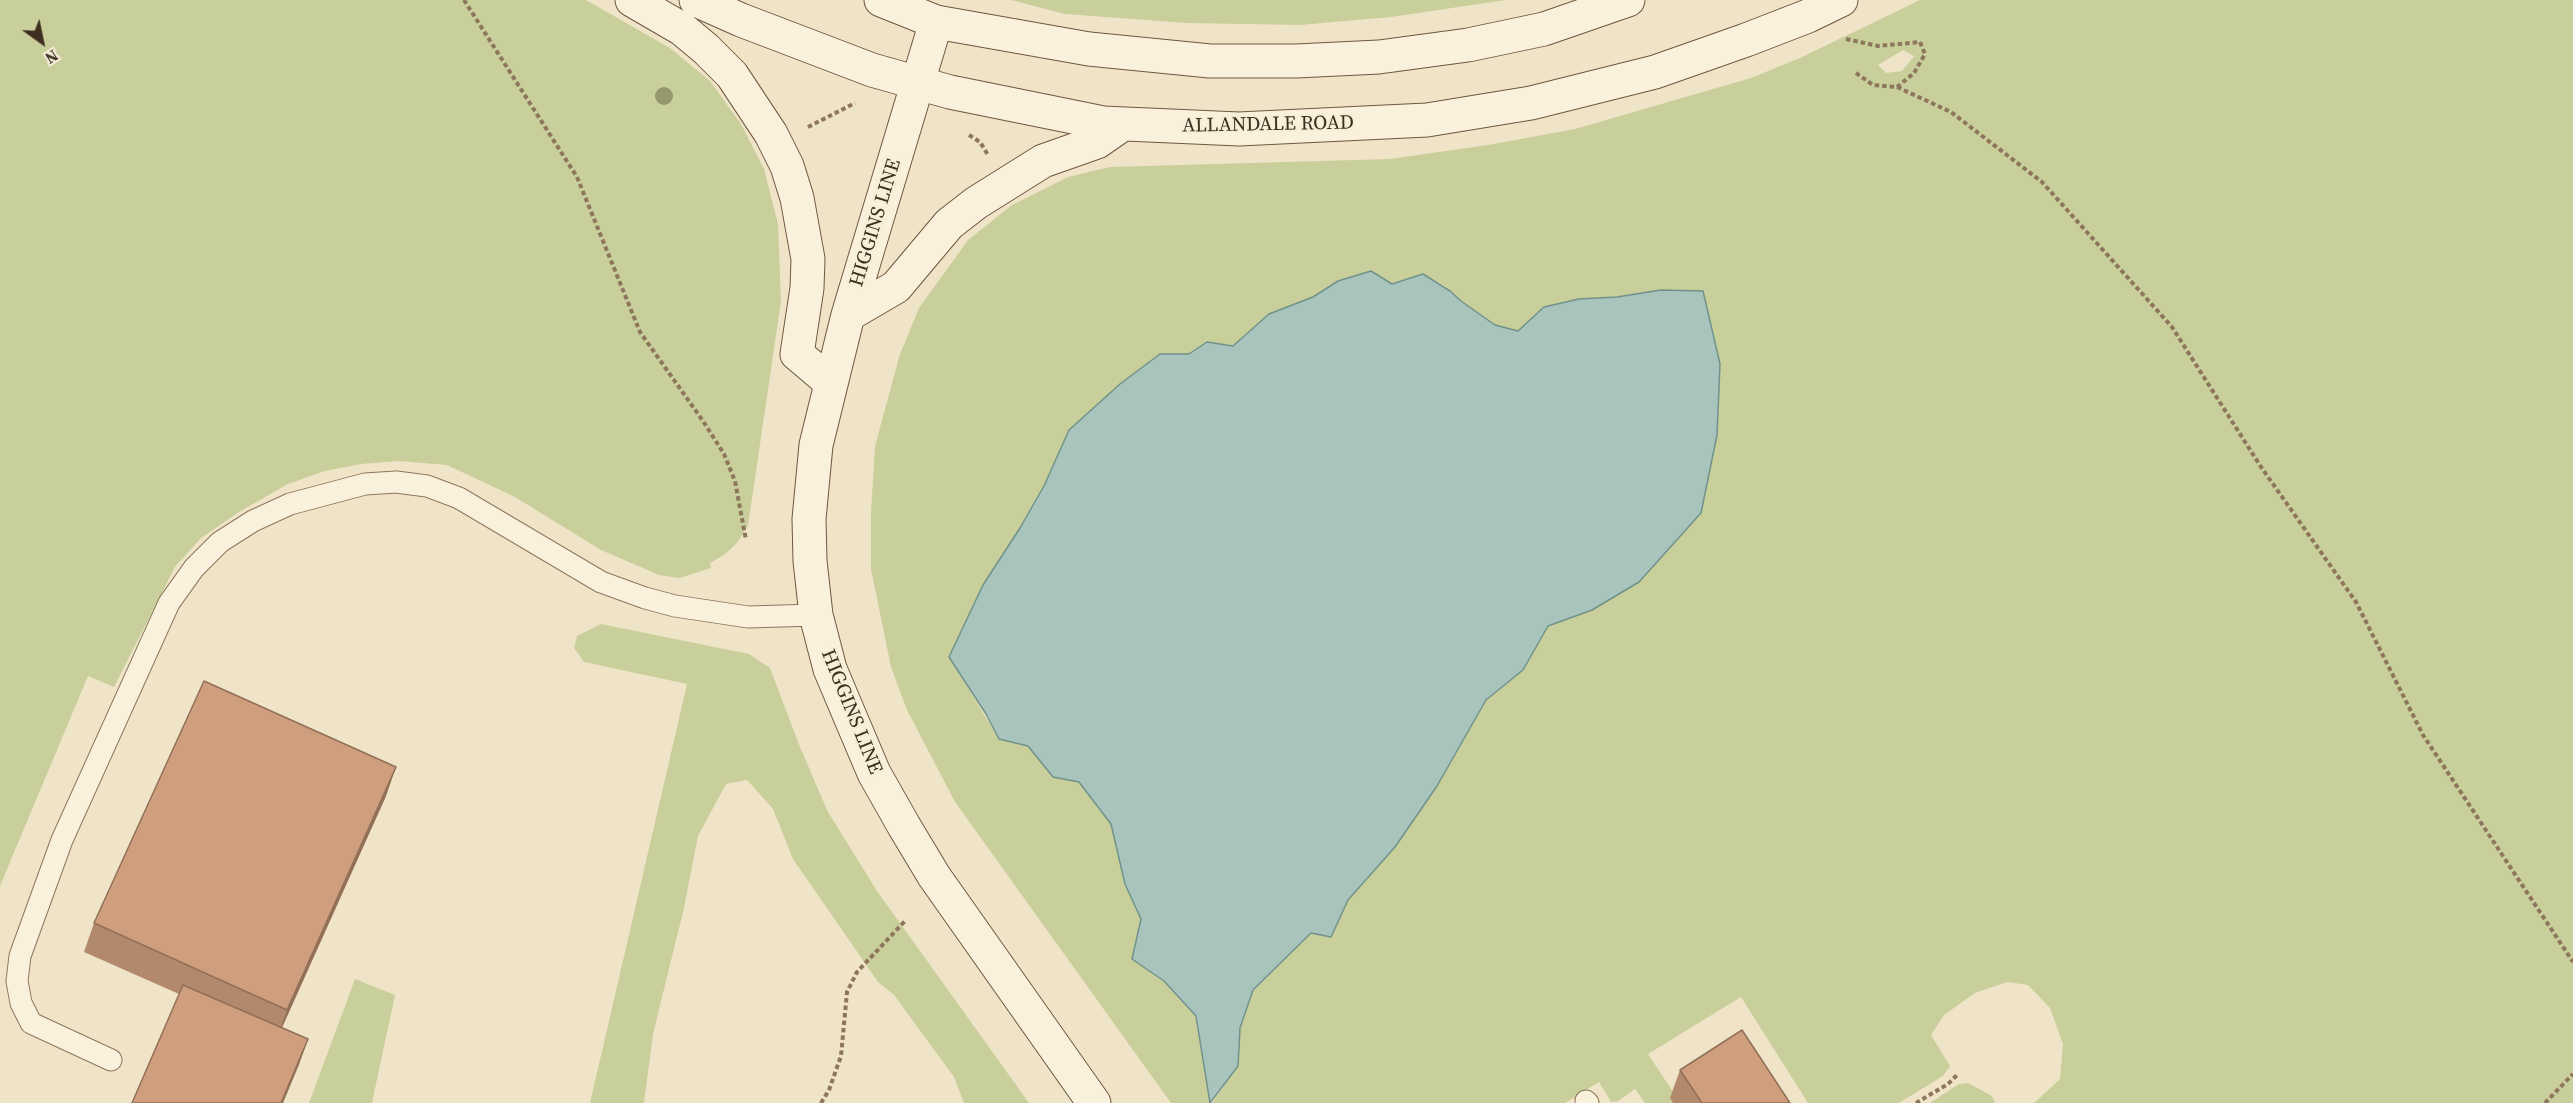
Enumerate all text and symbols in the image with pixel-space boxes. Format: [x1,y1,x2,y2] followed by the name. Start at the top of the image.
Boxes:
[12,12,72,72] north arrow
[41,45,63,69] text: N
[1182,112,1354,138] street label: ALLANDALE ROAD
[845,156,907,290] street label: HIGGINS LINE
[815,646,887,778] street label: HIGGINS LINE

